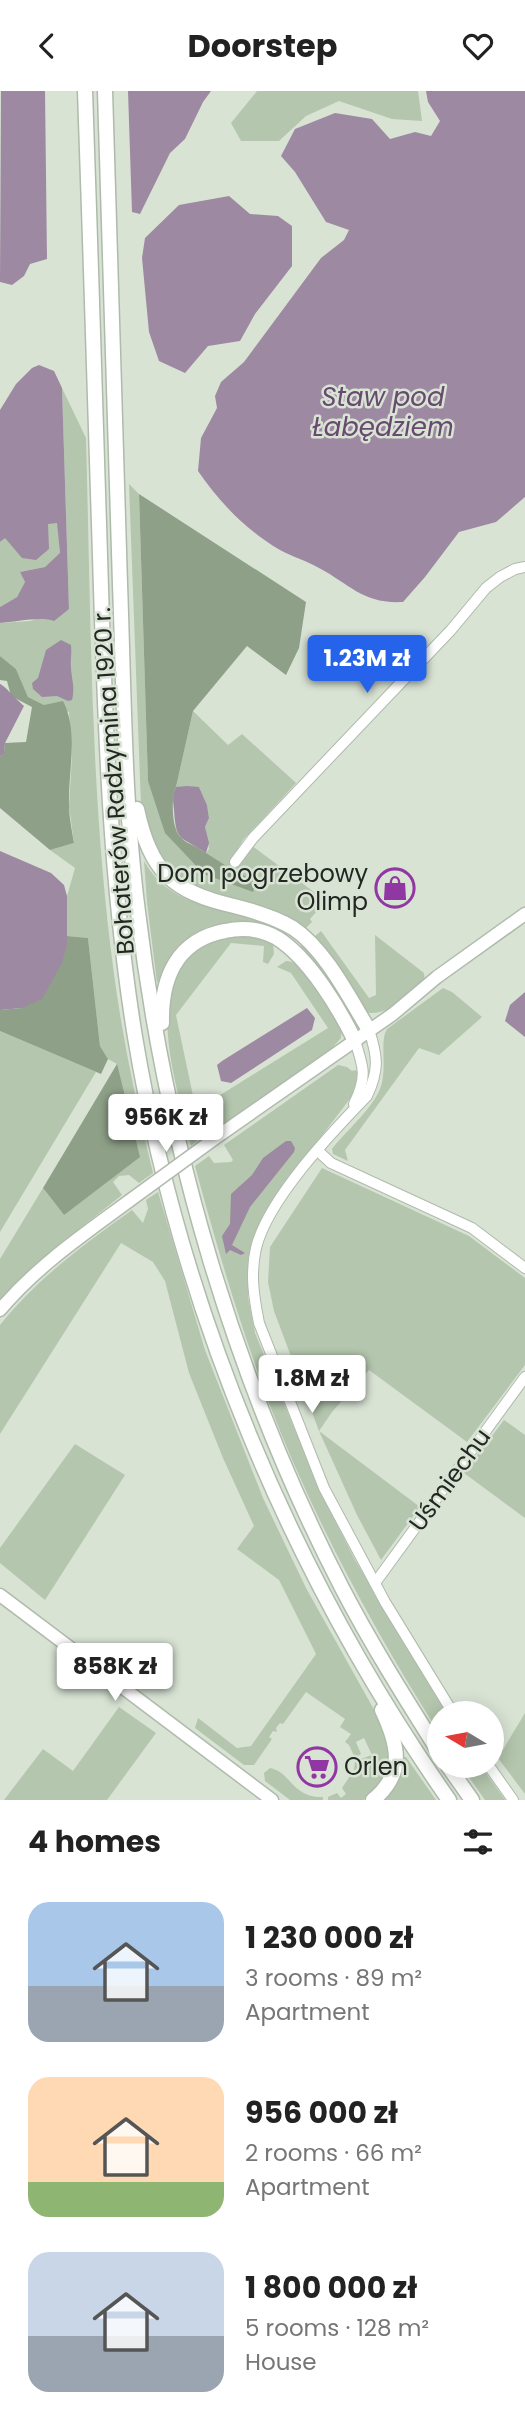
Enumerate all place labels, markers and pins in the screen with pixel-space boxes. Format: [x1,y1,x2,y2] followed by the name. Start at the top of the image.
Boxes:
[295,635,439,695] pin: 1.23M zł
[157,857,368,918] place label: Dom pogrzebowy Olimp
[374,867,416,909] shop icon: Dom pogrzebowy Olimp
[101,1095,231,1154] pin: 956K zł
[247,1355,377,1415] pin: 1.8M zł
[50,1643,180,1703] pin: 858K zł
[296,1746,338,1788] supermarket icon: Orlen
[344,1750,408,1783] place label: Orlen

